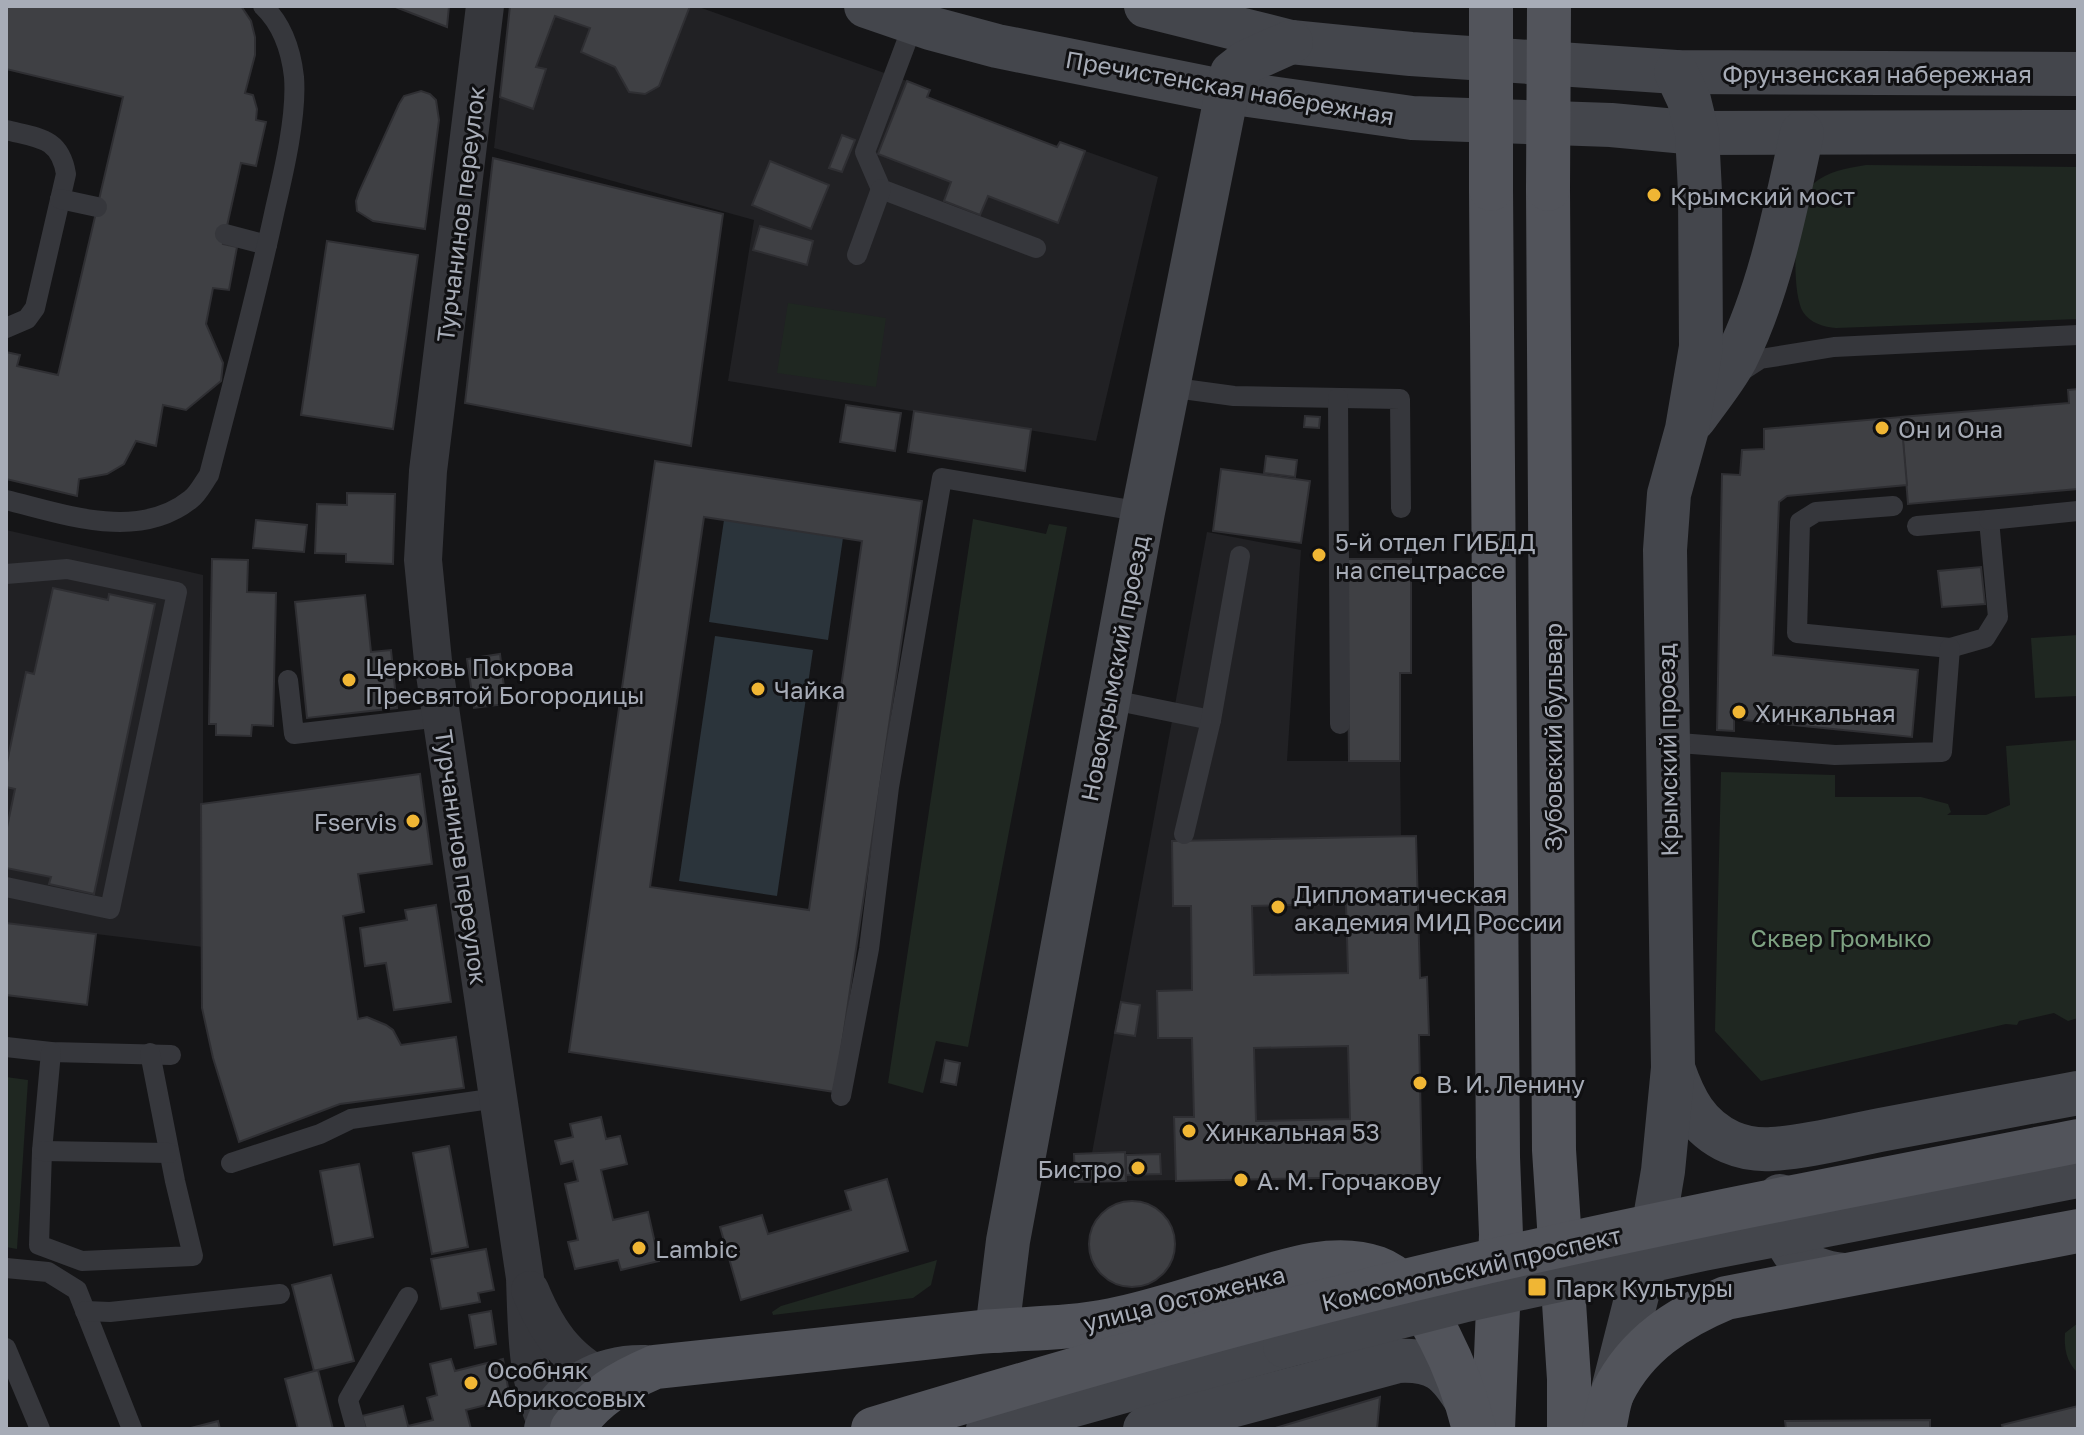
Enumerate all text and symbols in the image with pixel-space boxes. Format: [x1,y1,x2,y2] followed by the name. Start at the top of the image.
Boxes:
[1063,44,1397,130] street label: Пречистенская набережная
[1722,59,2032,88] street label: Фрунзенская набережная
[430,84,490,344] street label: Турчанинов переулок
[1670,181,1855,210] place label: Крымский мост
[1645,186,1663,204] marker: Крымский мост
[1898,414,2003,443] place label: Он и Она
[1873,419,1891,437] marker: Он и Она
[1335,527,1536,584] place label: 5-й отдел ГИБДД на спецтрассе
[1074,532,1154,804] street label: Новокрымский проезд
[1310,546,1328,564] marker: 5-й отдел ГИБДД на спецтрассе
[1538,623,1567,851] street label: Зубовский бульвар
[1651,643,1683,857] street label: Крымский проезд
[365,652,645,709] place label: Церковь Покрова Пресвятой Богородицы
[340,671,358,689] marker: Церковь Покрова Пресвятой Богородицы
[774,675,845,704] place label: Чайка
[749,680,767,698] marker: Чайка
[1755,698,1896,727] place label: Хинкальная
[1730,703,1748,721] marker: Хинкальная
[430,727,494,987] street label: Турчанинов переулок
[314,807,397,836] place label: Fservis
[404,812,422,830] marker: Fservis
[1294,879,1562,936] place label: Дипломатическая академия МИД России
[1269,898,1287,916] marker: Дипломатическая академия МИД России
[1751,923,1931,952] park label: Сквер Громыко
[1436,1069,1585,1098] place label: В. И. Ленину
[1411,1074,1429,1092] marker: В. И. Ленину
[1205,1117,1380,1146] place label: Хинкальная 53
[1180,1122,1198,1140] marker: Хинкальная 53
[1037,1154,1122,1183] place label: Бистро
[1129,1159,1147,1177] marker: Бистро
[1257,1166,1441,1195] place label: А. М. Горчакову
[1232,1171,1250,1189] marker: А. М. Горчакову
[1318,1219,1624,1317] street label: Комсомольский проспект
[655,1234,738,1263] place label: Lambic
[630,1239,648,1257] marker: Lambic
[1080,1259,1288,1337] street label: улица Остоженка
[1555,1273,1733,1302] place label: Парк Культуры
[1526,1276,1548,1298] marker: Парк Культуры
[487,1355,646,1412] place label: Особняк Абрикосовых
[462,1374,480,1392] marker: Особняк Абрикосовых

